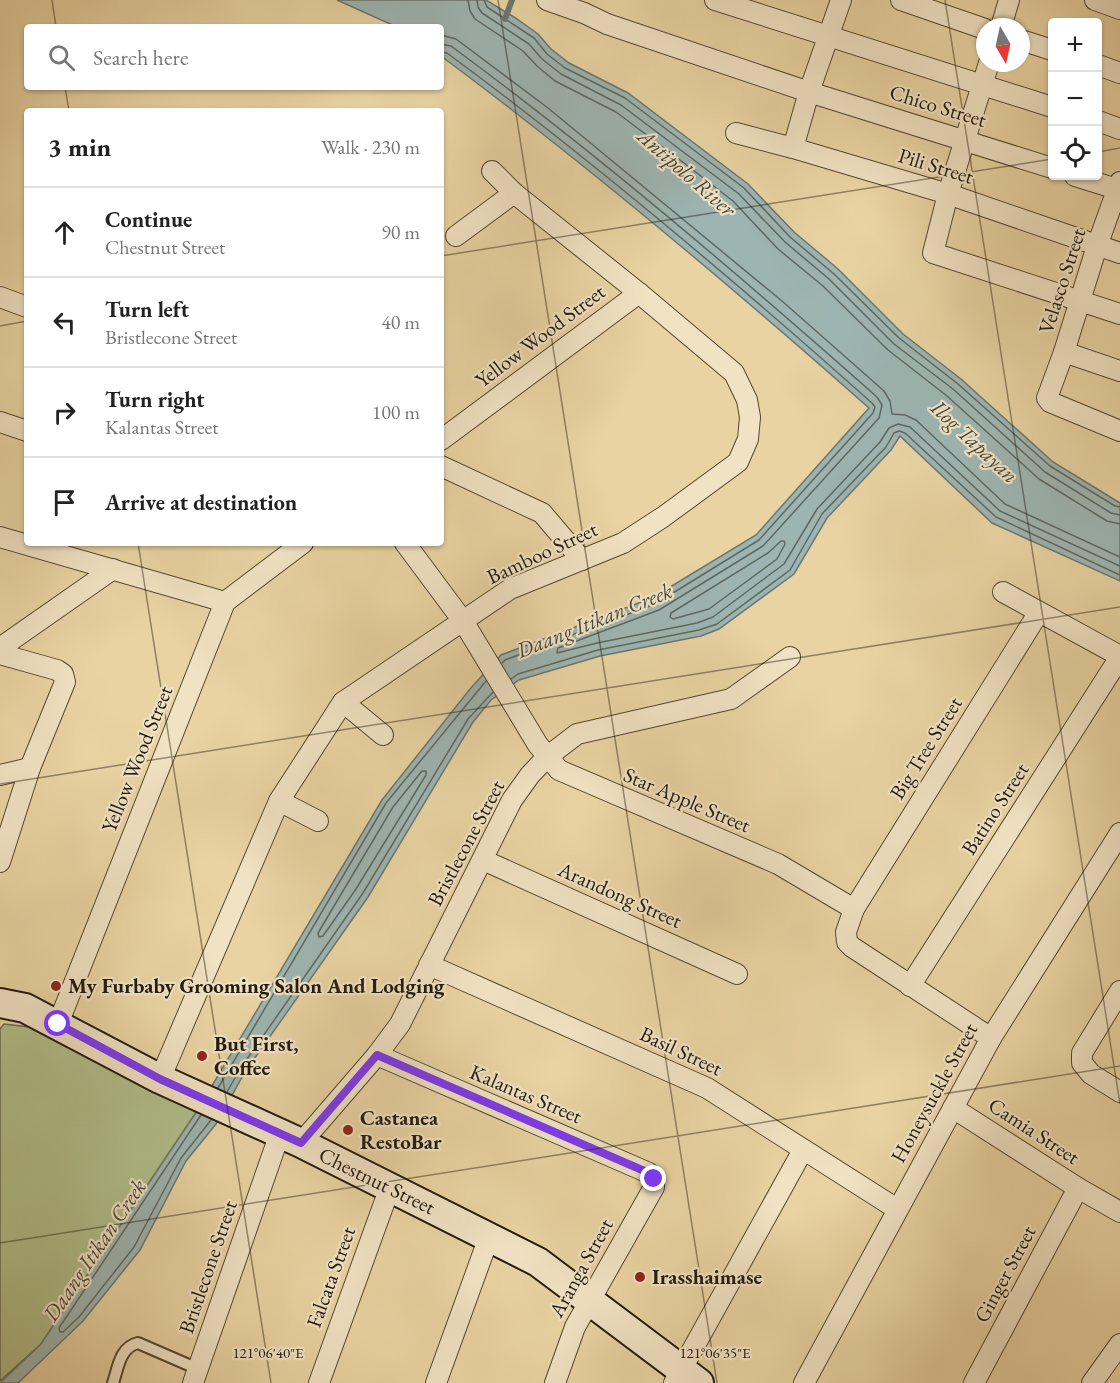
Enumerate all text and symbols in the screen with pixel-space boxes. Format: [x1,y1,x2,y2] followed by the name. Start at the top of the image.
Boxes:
[976,18,1030,72] north arrow
[1048,18,1102,180] map controls
[1048,18,1102,72] button: +
[24,24,444,90] search box
[45,41,78,74] icon: search
[93,43,188,72] text: Search here
[1048,72,1102,126] button: −
[887,78,990,133] street label: Chico Street
[630,120,743,224] water label: Antipolo River
[1048,126,1102,180] button: locate
[48,130,111,164] text: 3 min
[321,134,420,160] text: Walk · 230 m
[895,141,977,190] street label: Pili Street
[105,205,192,234] text: Continue
[48,216,81,249] icon: ahead
[381,219,420,245] text: 90 m
[1032,224,1091,337] street label: Velasco Street
[105,234,225,260] text: Chestnut Street
[469,278,610,393] street label: Yellow Wood Street
[105,295,189,324] text: Turn left
[48,306,81,339] icon: left
[381,309,420,335] text: 40 m
[105,324,237,350] text: Bristlecone Street
[105,385,204,414] text: Turn right
[924,393,1025,489] water label: Ilog Tapayan
[48,396,81,429] icon: right
[372,399,420,425] text: 100 m
[105,414,219,440] text: Kalantas Street
[48,486,81,519] icon: arrive
[105,488,297,517] text: Arrive at destination
[482,515,602,590] street label: Bamboo Street
[511,576,677,665] water label: Daang Itikan Creek
[95,681,178,836] street label: Yellow Wood Street
[883,691,968,804] street label: Big Tree Street
[955,757,1035,860] street label: Batino Street
[620,761,755,839] street label: Star Apple Street
[421,775,510,910] street label: Bristlecone Street
[553,855,687,934] street label: Arandong Street
[68,972,445,999] place label: My Furbaby Grooming Salon And Lodging
[49,979,63,993] marker: My Furbaby Grooming Salon And Lodging
[44,1010,70,1036] route start
[884,1018,983,1167] street label: Honeysuckle Street
[636,1020,727,1082] street label: Basil Street
[214,1030,299,1081] place label: But First, Coffee
[195,1049,209,1063] marker: But First, Coffee
[466,1058,587,1129] street label: Kalantas Street
[984,1091,1085,1170] street label: Camia Street
[360,1104,442,1155] place label: Castanea RestoBar
[341,1123,355,1137] marker: Castanea RestoBar
[315,1141,440,1221] street label: Chestnut Street
[640,1165,666,1191] route end
[35,1173,153,1328] water label: Daang Itikan Creek
[172,1196,243,1337] street label: Bristlecone Street
[542,1213,619,1323] street label: Aranga Street
[968,1220,1042,1327] street label: Ginger Street
[300,1222,361,1331] street label: Falcata Street
[652,1263,762,1290] place label: Irasshaimase
[633,1270,647,1284] marker: Irasshaimase
[232,1343,304,1362] text: 121°06'40"E
[679,1343,751,1362] text: 121°06'35"E

